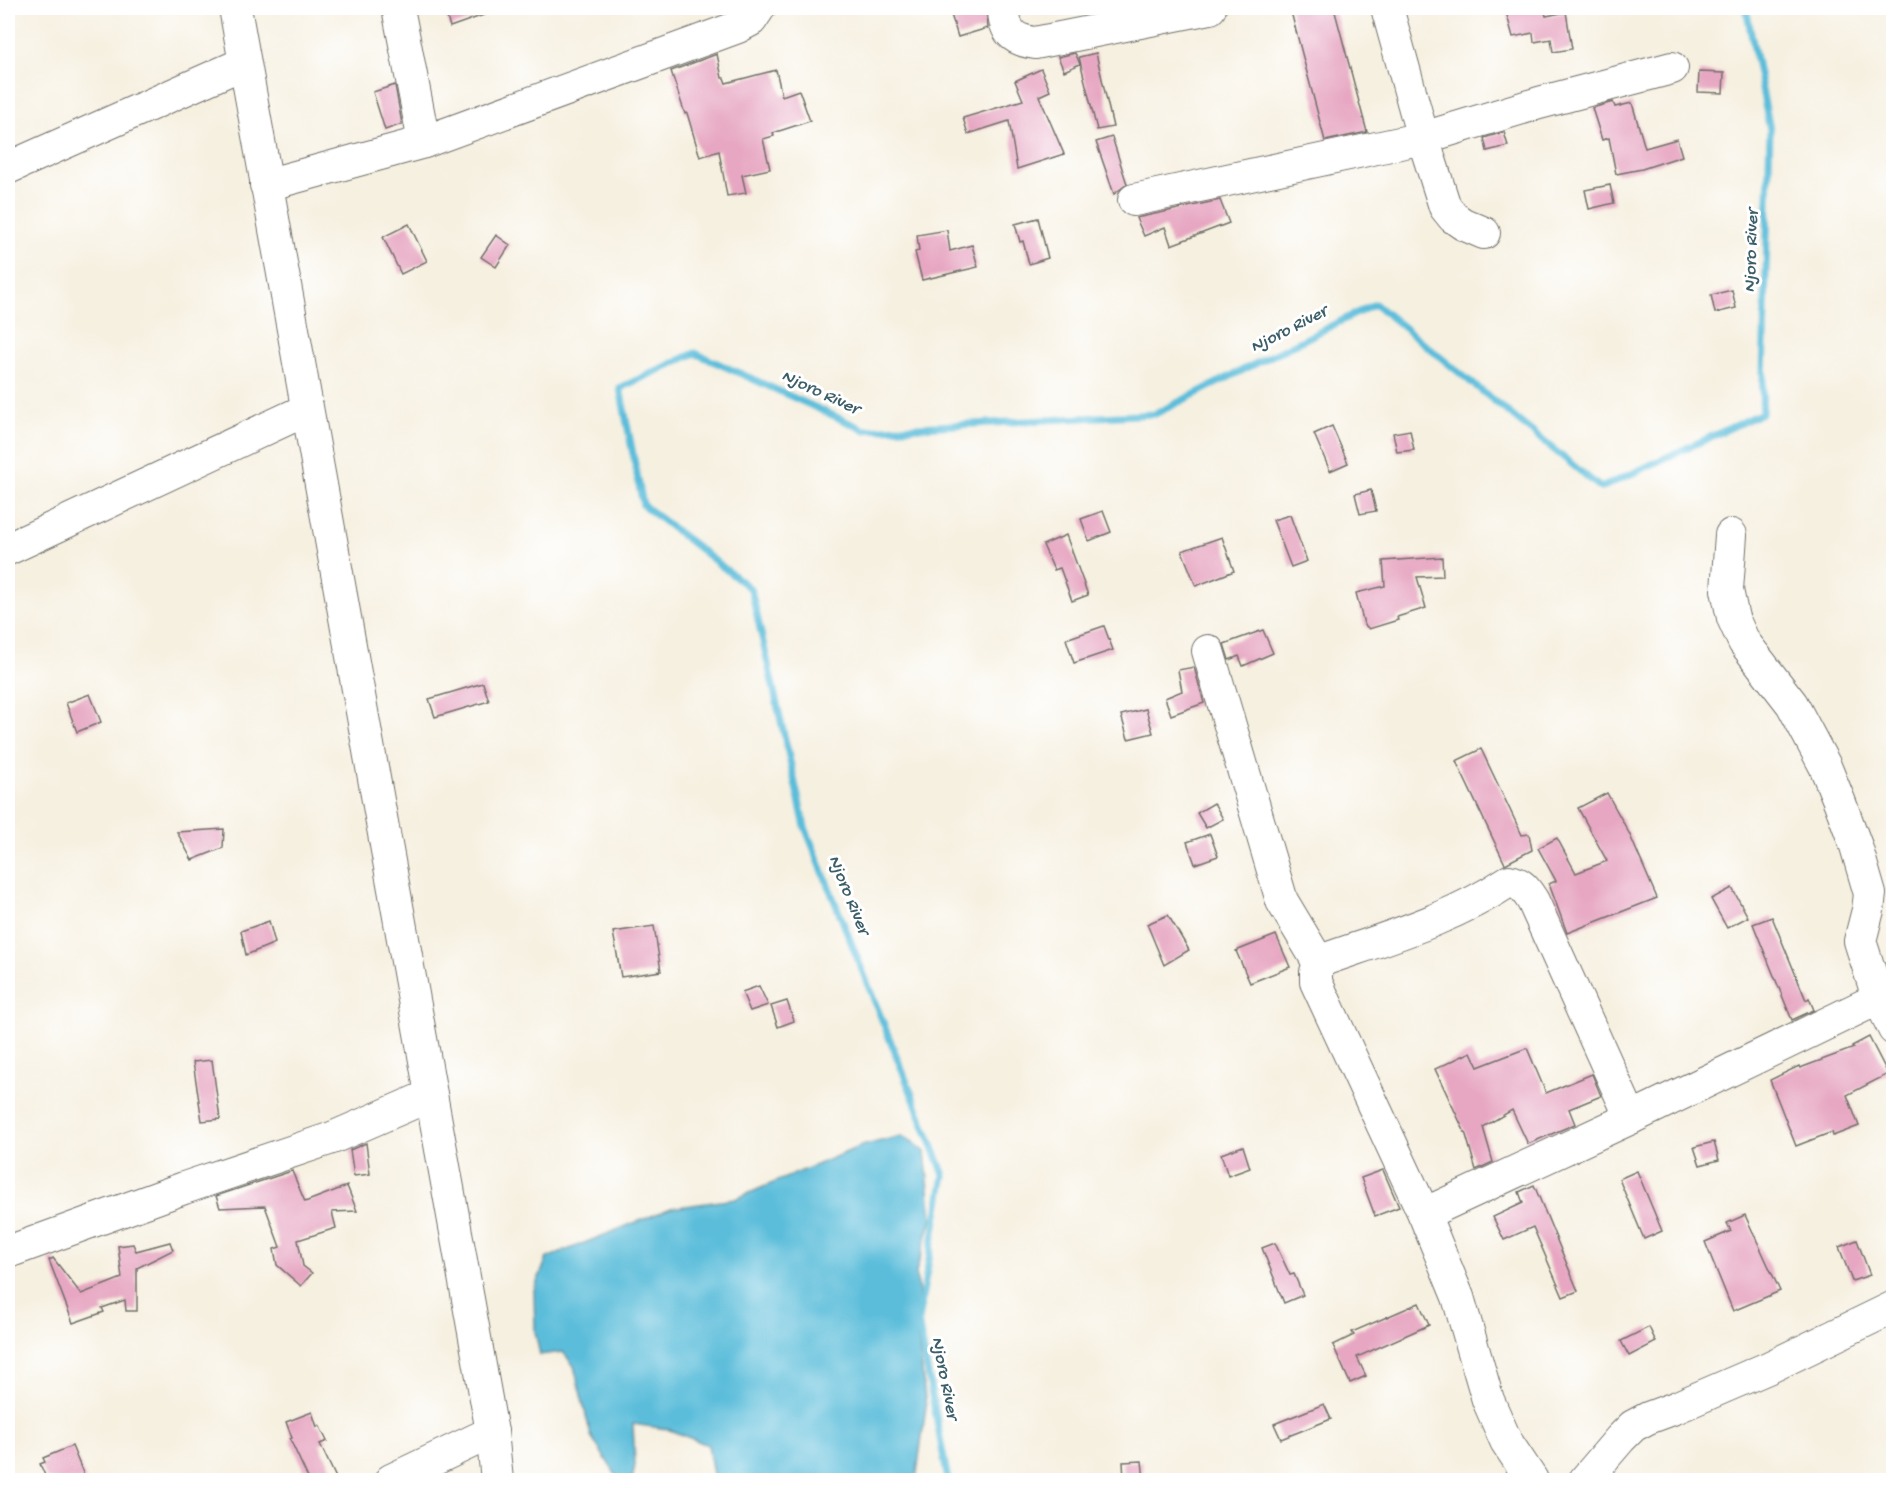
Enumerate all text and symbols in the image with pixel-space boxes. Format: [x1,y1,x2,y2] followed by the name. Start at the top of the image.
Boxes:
[1740,205,1764,293] water label: Njoro River
[1247,300,1334,358] water label: Njoro River
[778,366,865,422] water label: Njoro River
[823,852,875,941] water label: Njoro River
[926,1335,963,1424] water label: Njoro River

